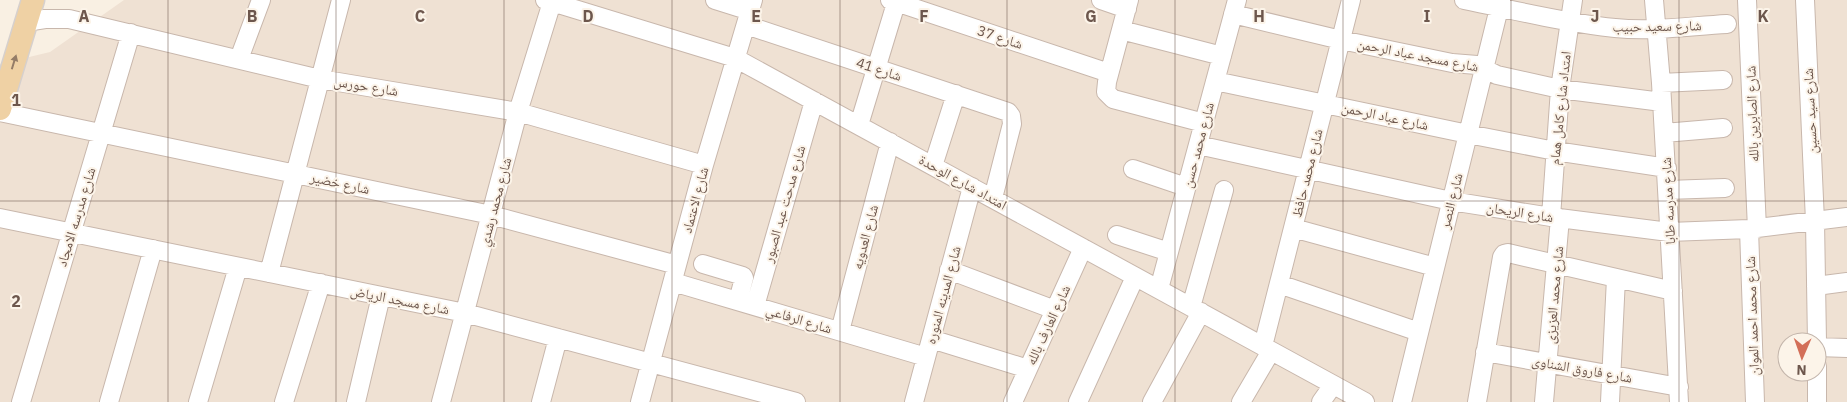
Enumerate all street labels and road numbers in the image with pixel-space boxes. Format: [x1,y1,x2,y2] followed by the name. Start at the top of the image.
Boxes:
[1612,16,1702,37] street label: شارع سعيد حبيب
[975,21,1025,54] street label: شارع 37
[1355,34,1480,77] street label: شارع مسجد عباد الرحمن
[1545,50,1576,166] street label: امتداد شارع كامل همام
[854,53,904,86] street label: شارع 41
[1741,65,1764,163] street label: شارع الصابرين بالله
[1799,68,1822,154] street label: شارع سيد حسين
[332,72,399,101] street label: شارع حورس
[1340,98,1430,135] street label: شارع عباد الرحمن
[1178,100,1219,190] street label: شارع محمد حسن
[1287,127,1328,219] street label: شارع محمد حافظ
[758,143,810,266] street label: شارع مدحت عبد الصبور
[915,150,1010,214] street label: امتداد شارع الوحدة
[474,156,518,249] street label: شارع محمد رشدي
[1657,157,1680,245] street label: شارع مدرسه طابا
[52,165,101,269] street label: شارع مدرسه الامجاد
[678,165,713,235] street label: شارع الاعتماد
[307,168,371,199] street label: شارع خضير
[1435,171,1468,232] street label: شارع النصر
[1485,198,1555,227] street label: شارع الريحان
[848,203,883,272] street label: شارع العدويه
[921,244,966,346] street label: شارع المدينه المنوره
[1541,245,1568,345] street label: شارع محمد العزيزى
[1741,256,1764,376] street label: شارع محمد احمد الموان
[349,282,451,319] street label: شارع مسجد الرياض
[1022,282,1075,368] street label: شارع العارف بالله
[763,300,834,340] street label: شارع الرفاعي
[1530,351,1634,388] street label: شارع فاروق الشناوى

